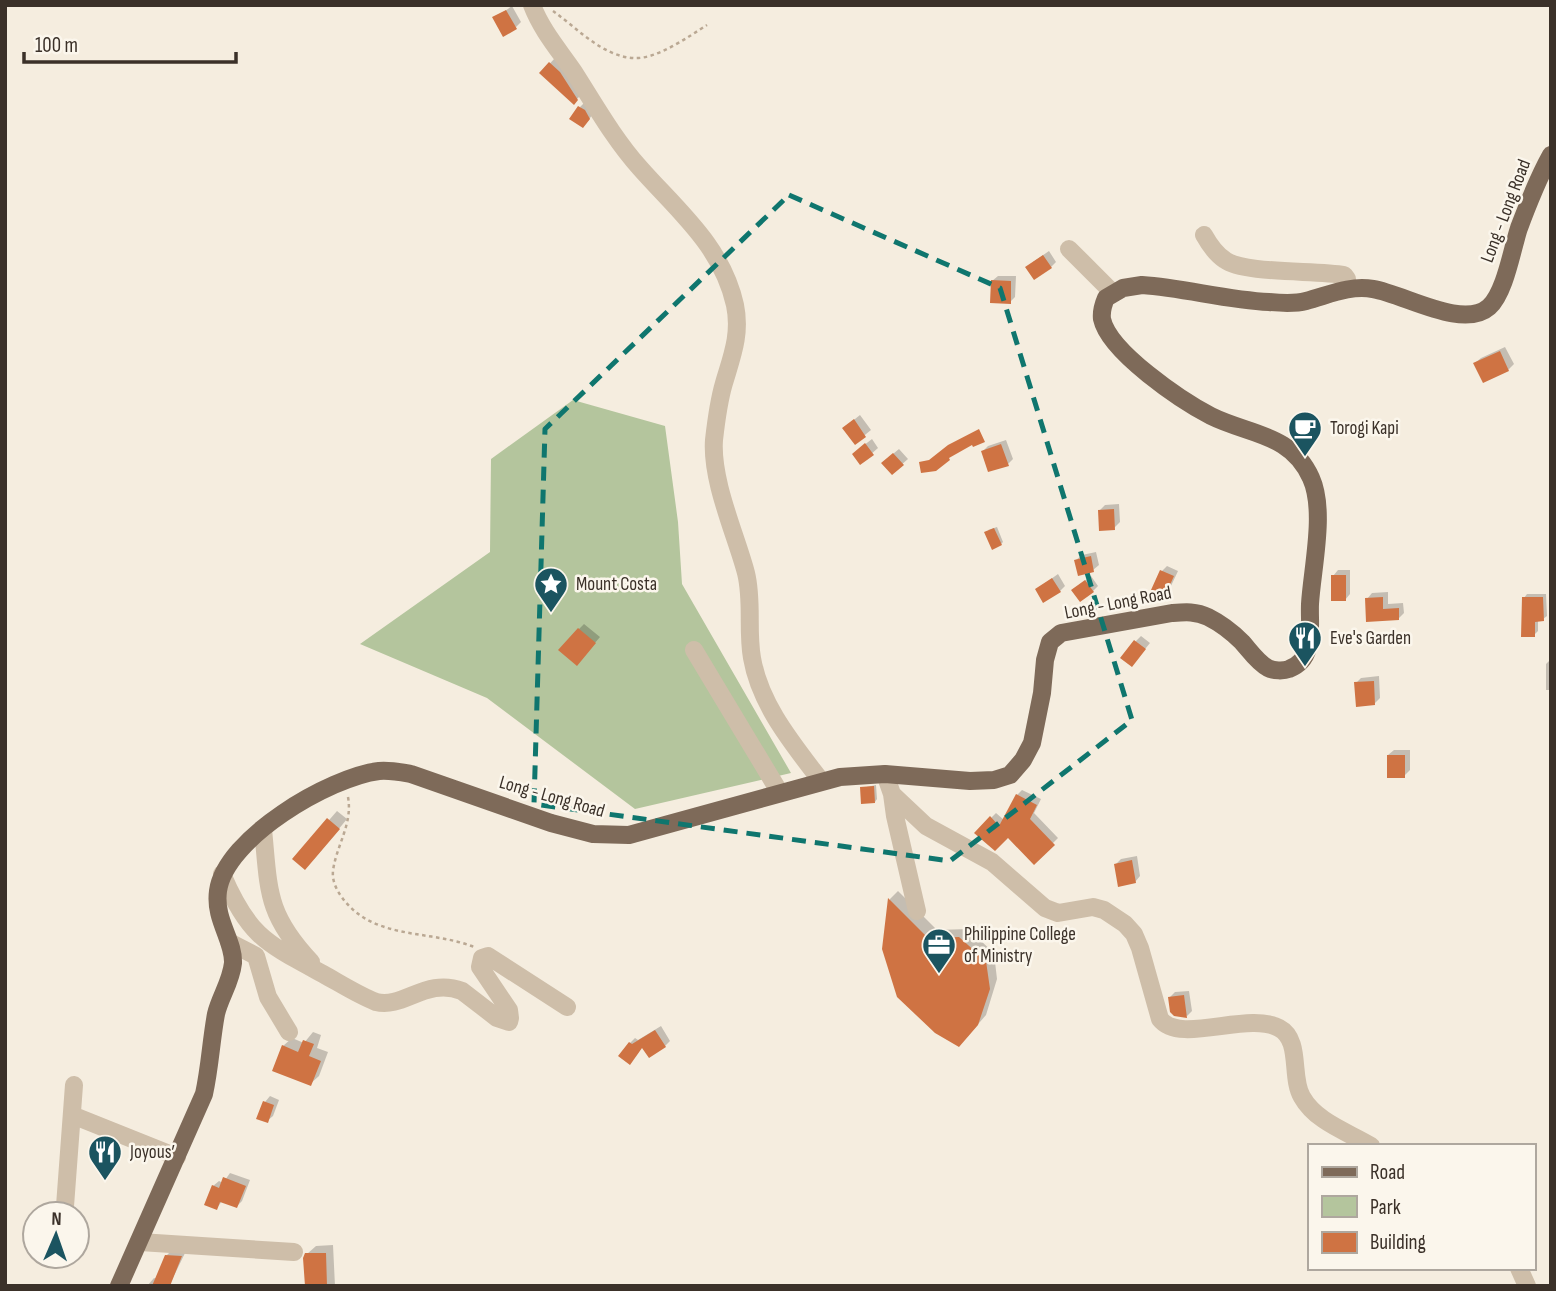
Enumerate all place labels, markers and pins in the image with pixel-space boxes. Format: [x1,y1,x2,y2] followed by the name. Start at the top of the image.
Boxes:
[1286,409,1324,458] cafe icon: Torogi Kapi
[1330,417,1399,440] place label: Torogi Kapi
[532,565,570,614] place icon: Mount Costa
[576,573,657,596] place label: Mount Costa
[1286,619,1324,668] restaurant icon: Eve's Garden
[1330,627,1411,650] place label: Eve's Garden
[964,923,1076,968] place label: Philippine College of Ministry
[920,926,958,975] office icon: Philippine College of Ministry
[86,1133,124,1182] restaurant icon: Joyous’
[129,1141,175,1164] place label: Joyous’

